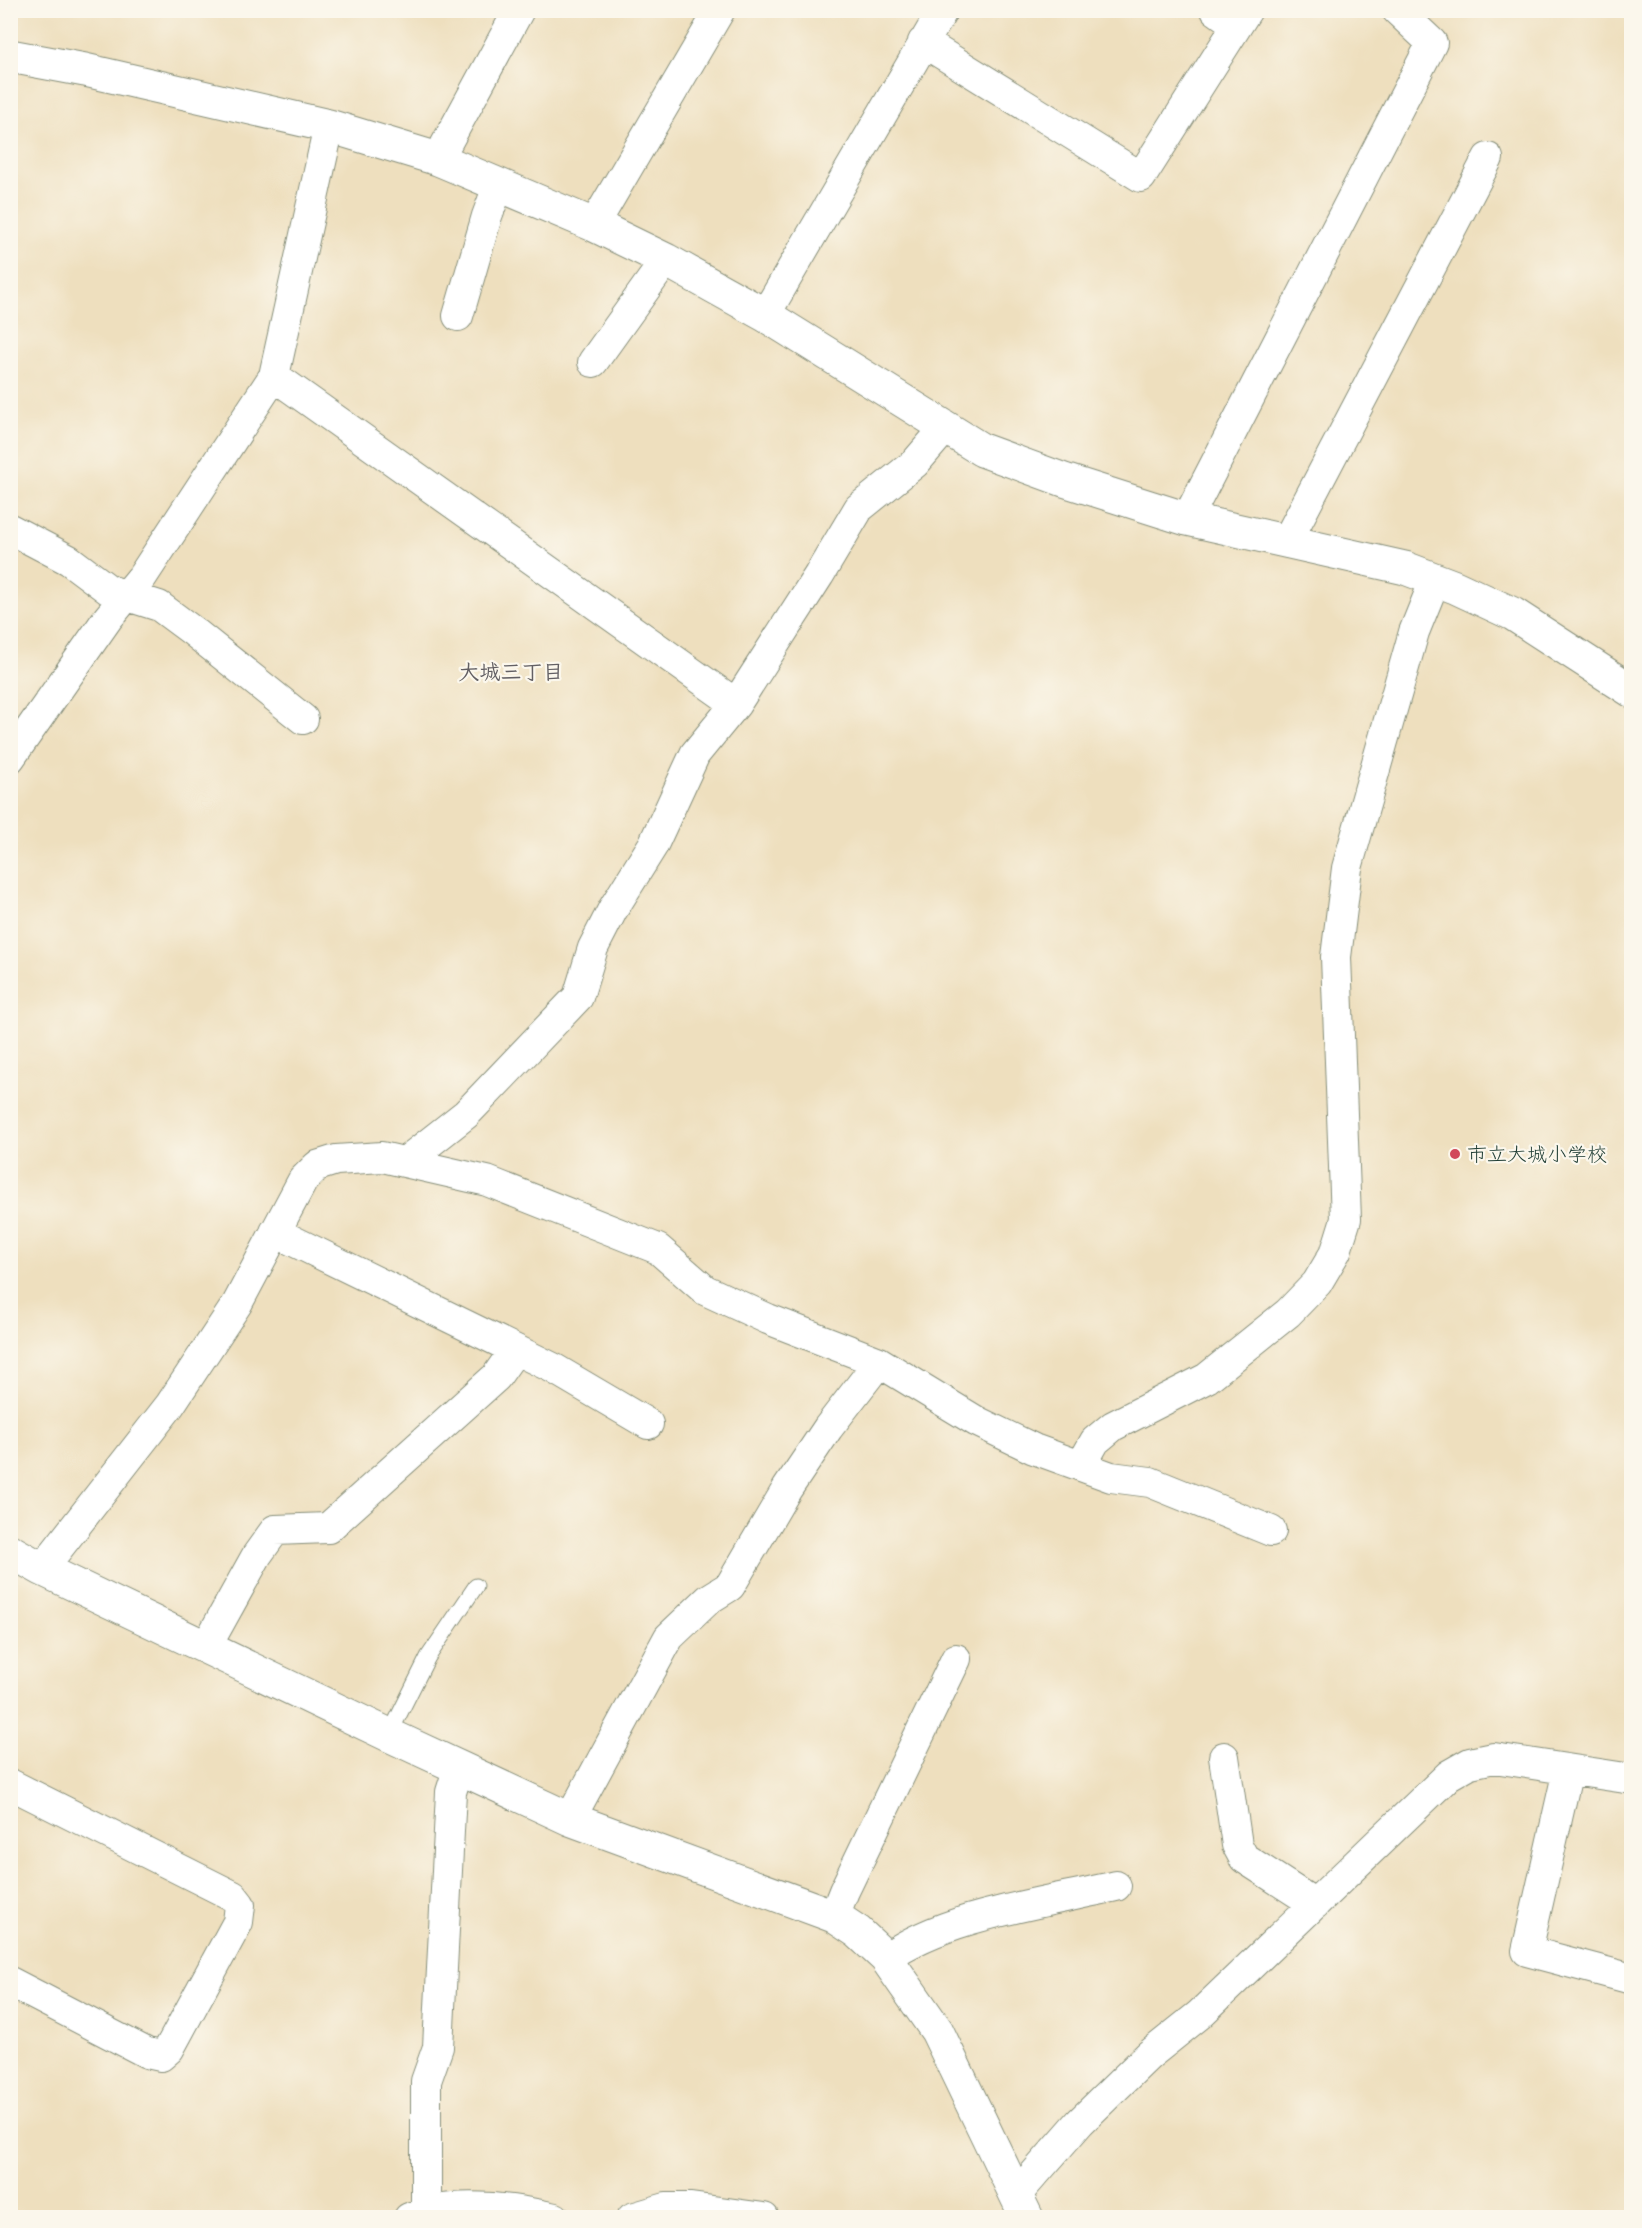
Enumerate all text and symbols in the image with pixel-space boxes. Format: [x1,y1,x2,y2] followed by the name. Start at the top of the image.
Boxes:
[459,660,564,690] district label: 大城三丁目
[1467,1143,1607,1171] place label: 市立大城小学校
[1448,1147,1462,1161] marker: 市立大城小学校

